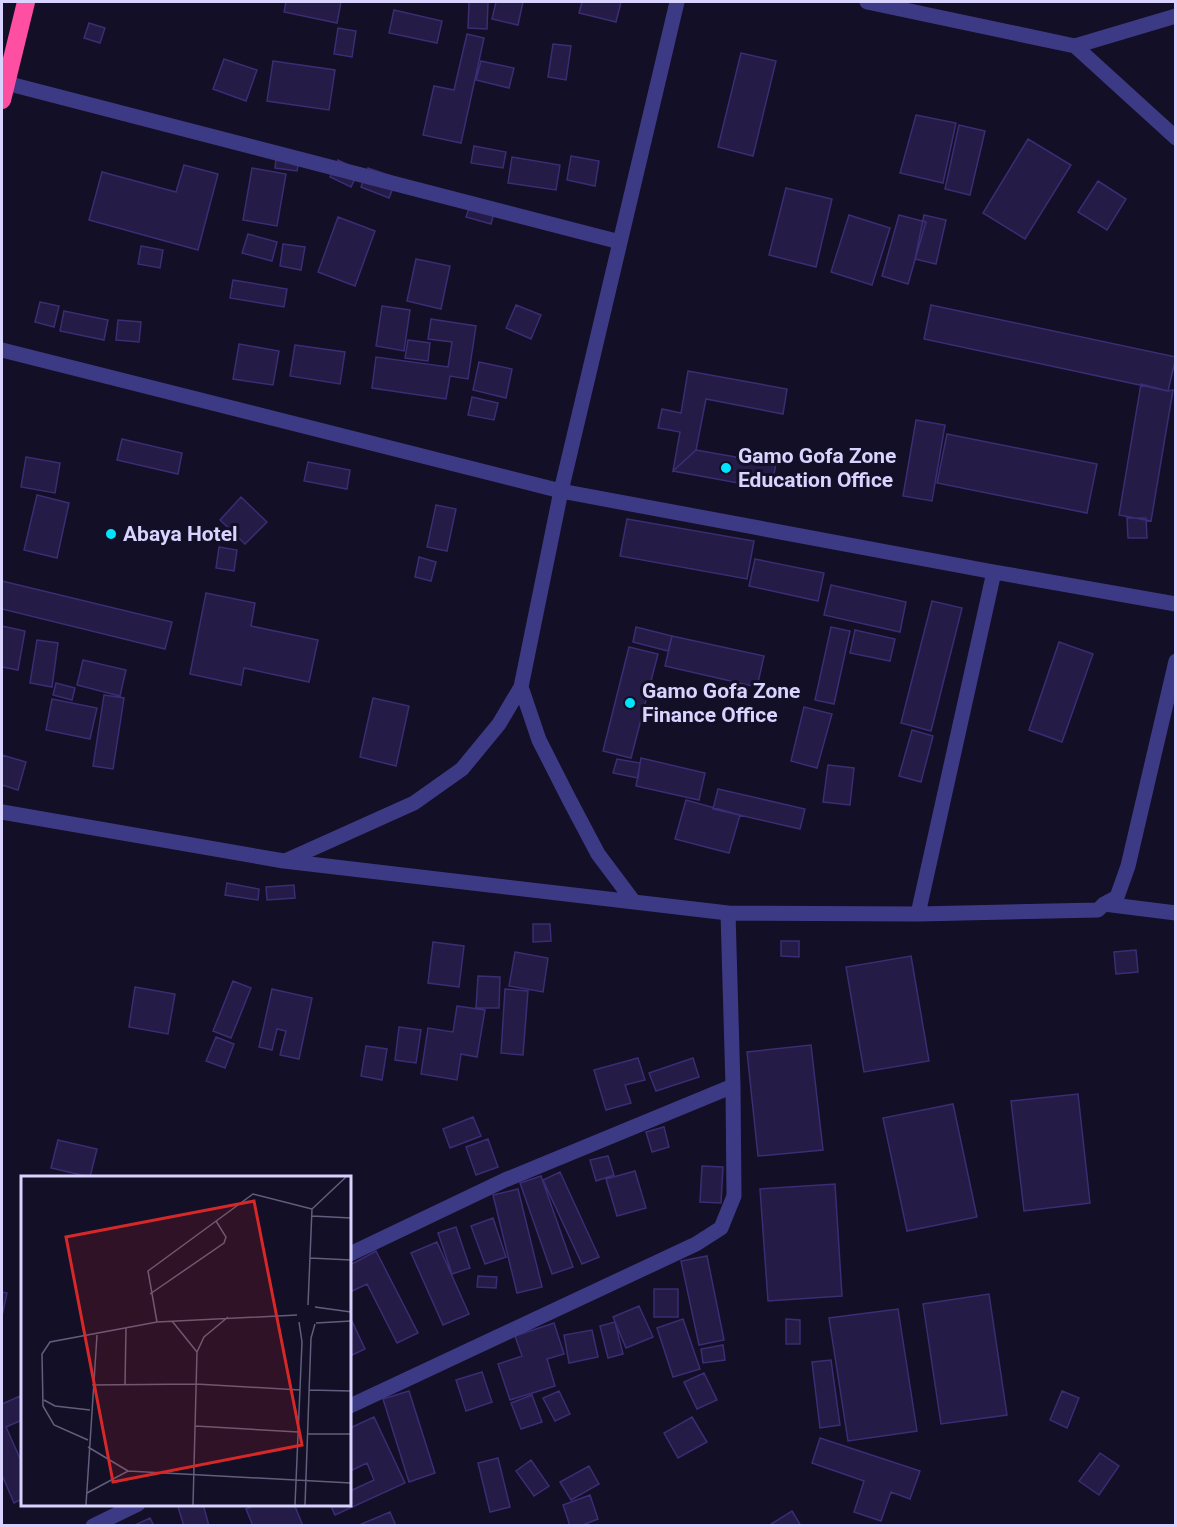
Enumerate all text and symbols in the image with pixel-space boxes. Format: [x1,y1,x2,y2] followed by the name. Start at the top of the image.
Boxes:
[738,444,896,492] place label: Gamo Gofa Zone Education Office
[719,461,733,475] marker: Gamo Gofa Zone Education Office
[123,522,238,546] place label: Abaya Hotel
[104,527,118,541] marker: Abaya Hotel
[642,679,800,727] place label: Gamo Gofa Zone Finance Office
[623,696,637,710] marker: Gamo Gofa Zone Finance Office
[21,1176,351,1506] inset map

